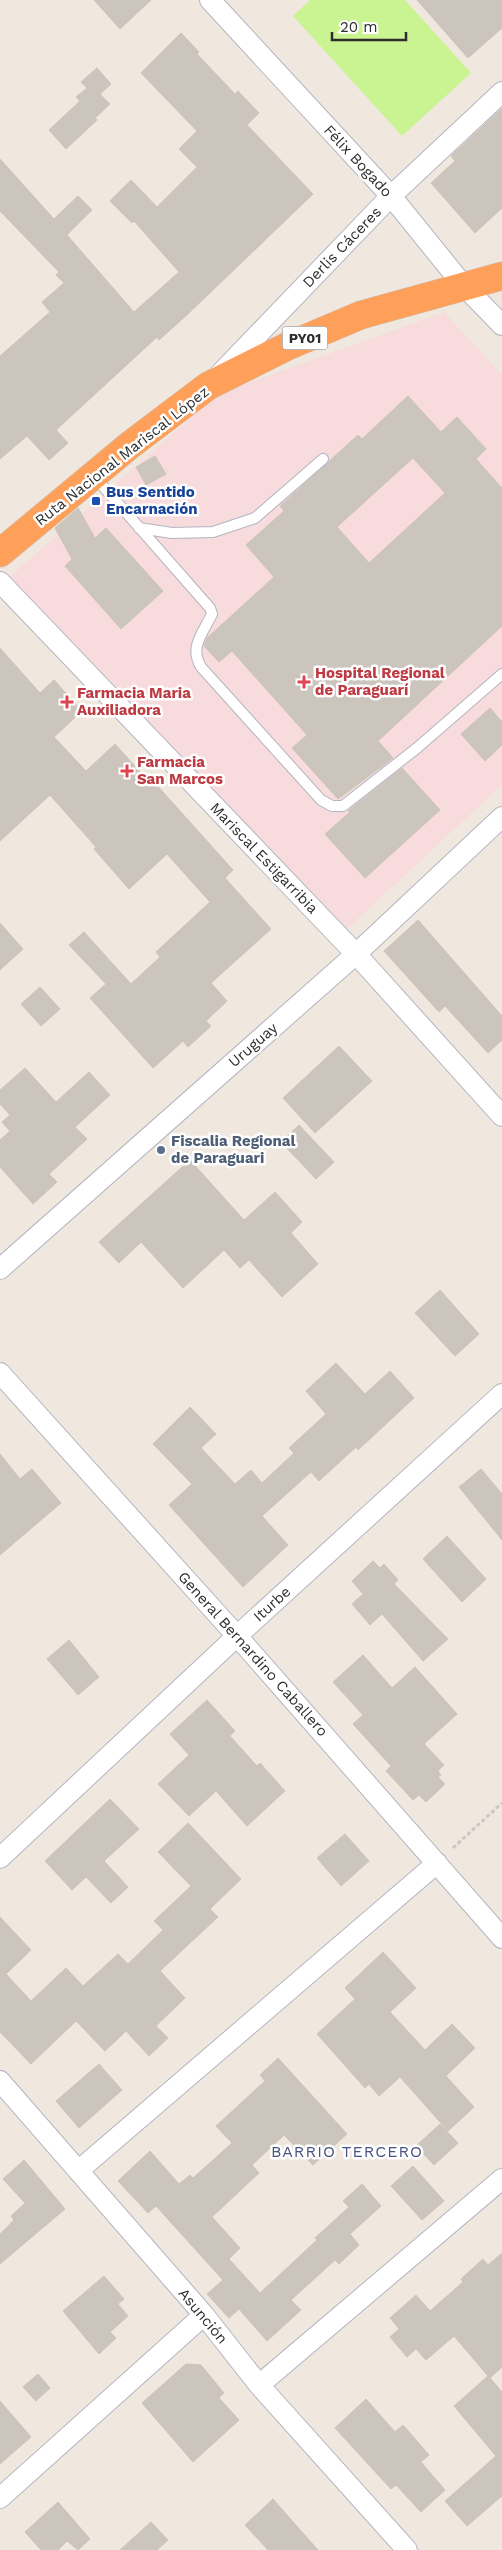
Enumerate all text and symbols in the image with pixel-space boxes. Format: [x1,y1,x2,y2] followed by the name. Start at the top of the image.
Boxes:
[332,10,406,42] scale bar
[340,18,378,36] text: 20 m
[320,121,396,201] street label: Félix Bogado
[299,203,385,291] street label: Derlis Cáceres
[282,326,328,349] road number: PY01
[32,383,212,529] street label: Ruta Nacional Mariscal López
[106,483,198,518] place label: Bus Sentido Encarnación
[90,495,102,507] marker: Bus Sentido Encarnación
[315,664,445,699] place label: Hospital Regional de Paraguarí
[297,675,311,689] marker: Hospital Regional de Paraguarí
[77,684,191,719] place label: Farmacia Maria Auxiliadora
[61,696,73,708] marker: Farmacia Maria Auxiliadora
[137,753,223,788] place label: Farmacia San Marcos
[121,765,133,777] marker: Farmacia San Marcos
[206,799,322,918] street label: Mariscal Estigarribia
[225,1019,281,1071] street label: Uruguay
[171,1132,295,1167] place label: Fiscalia Regional de Paraguari
[155,1144,167,1156] marker: Fiscalia Regional de Paraguari
[174,1568,332,1740] street label: General Bernardino Caballero
[250,1583,294,1625] street label: Iturbe
[271,2142,423,2161] district label: BARRIO TERCERO
[175,2285,231,2347] street label: Asunción

